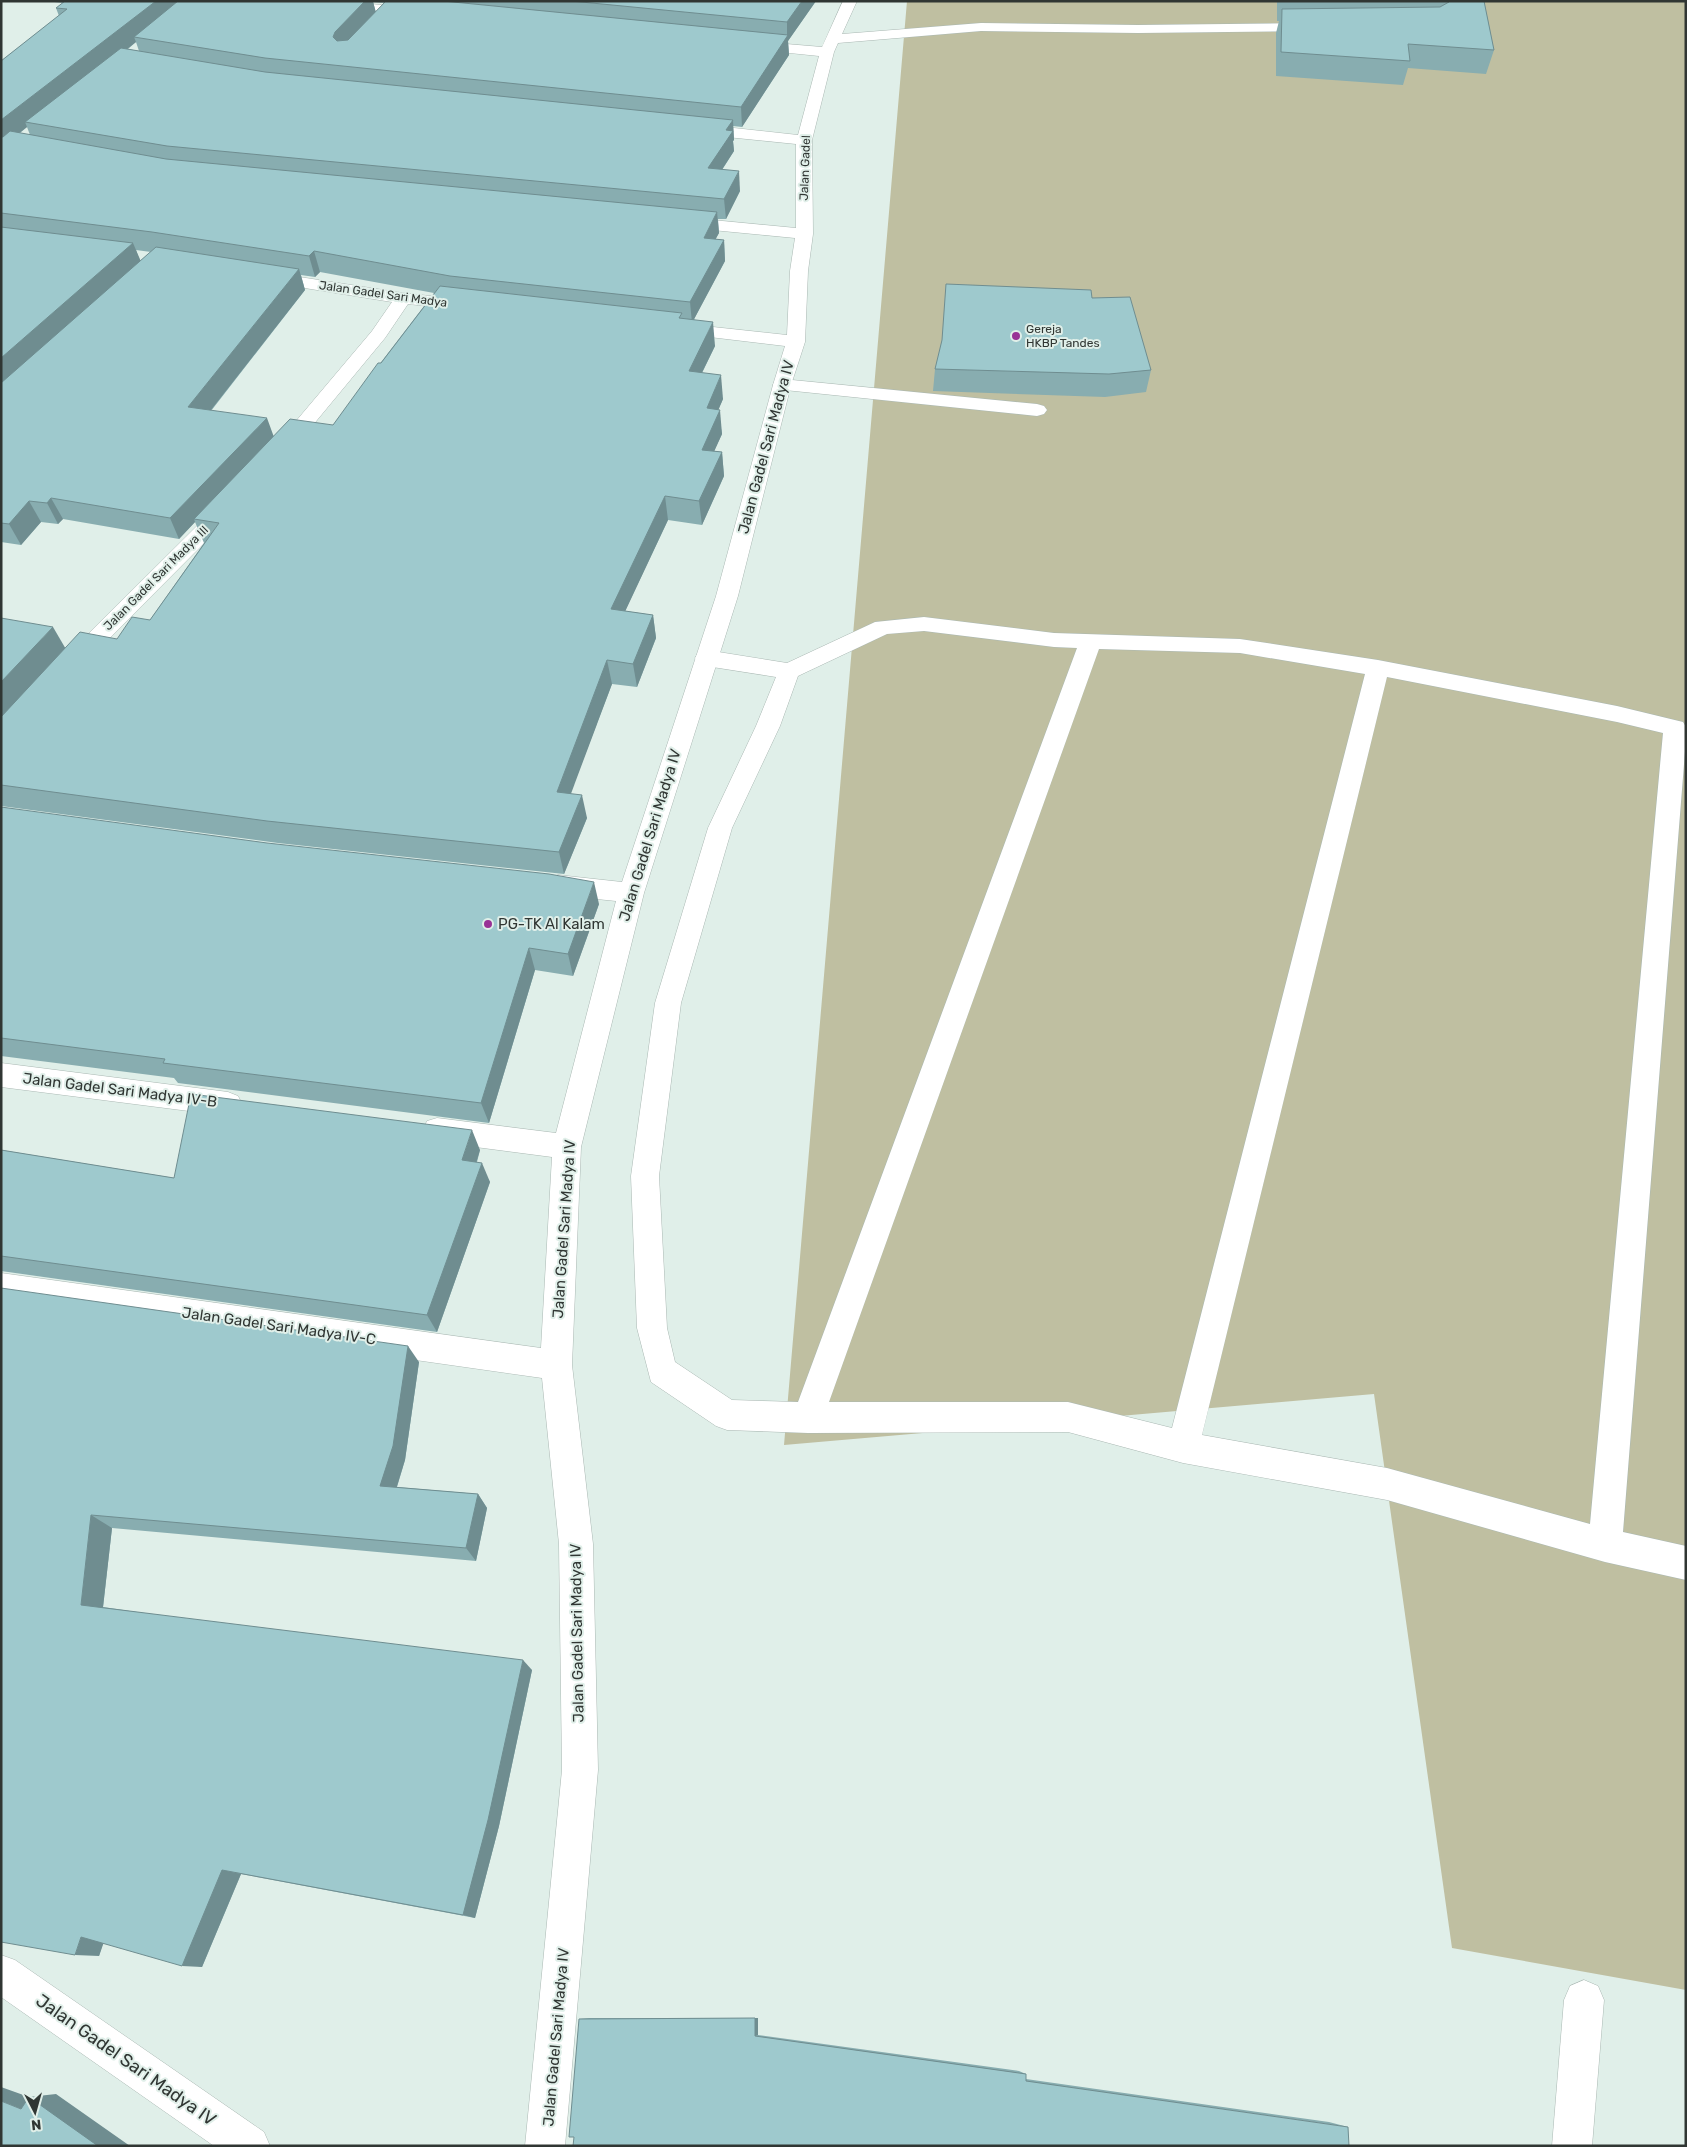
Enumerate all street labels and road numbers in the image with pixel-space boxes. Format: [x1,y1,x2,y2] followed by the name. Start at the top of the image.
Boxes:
[797,135,813,201] street label: Jalan Gadel
[318,278,448,310] street label: Jalan Gadel Sari Madya
[734,358,798,536] street label: Jalan Gadel Sari Madya IV
[101,523,211,633] street label: Jalan Gadel Sari Madya III
[615,747,685,923] street label: Jalan Gadel Sari Madya IV
[22,1069,218,1111] street label: Jalan Gadel Sari Madya IV-B
[549,1139,579,1319] street label: Jalan Gadel Sari Madya IV
[181,1303,377,1349] street label: Jalan Gadel Sari Madya IV-C
[566,1543,588,1723] street label: Jalan Gadel Sari Madya IV
[539,1947,573,2127] street label: Jalan Gadel Sari Madya IV
[32,1989,221,2131] street label: Jalan Gadel Sari Madya IV

